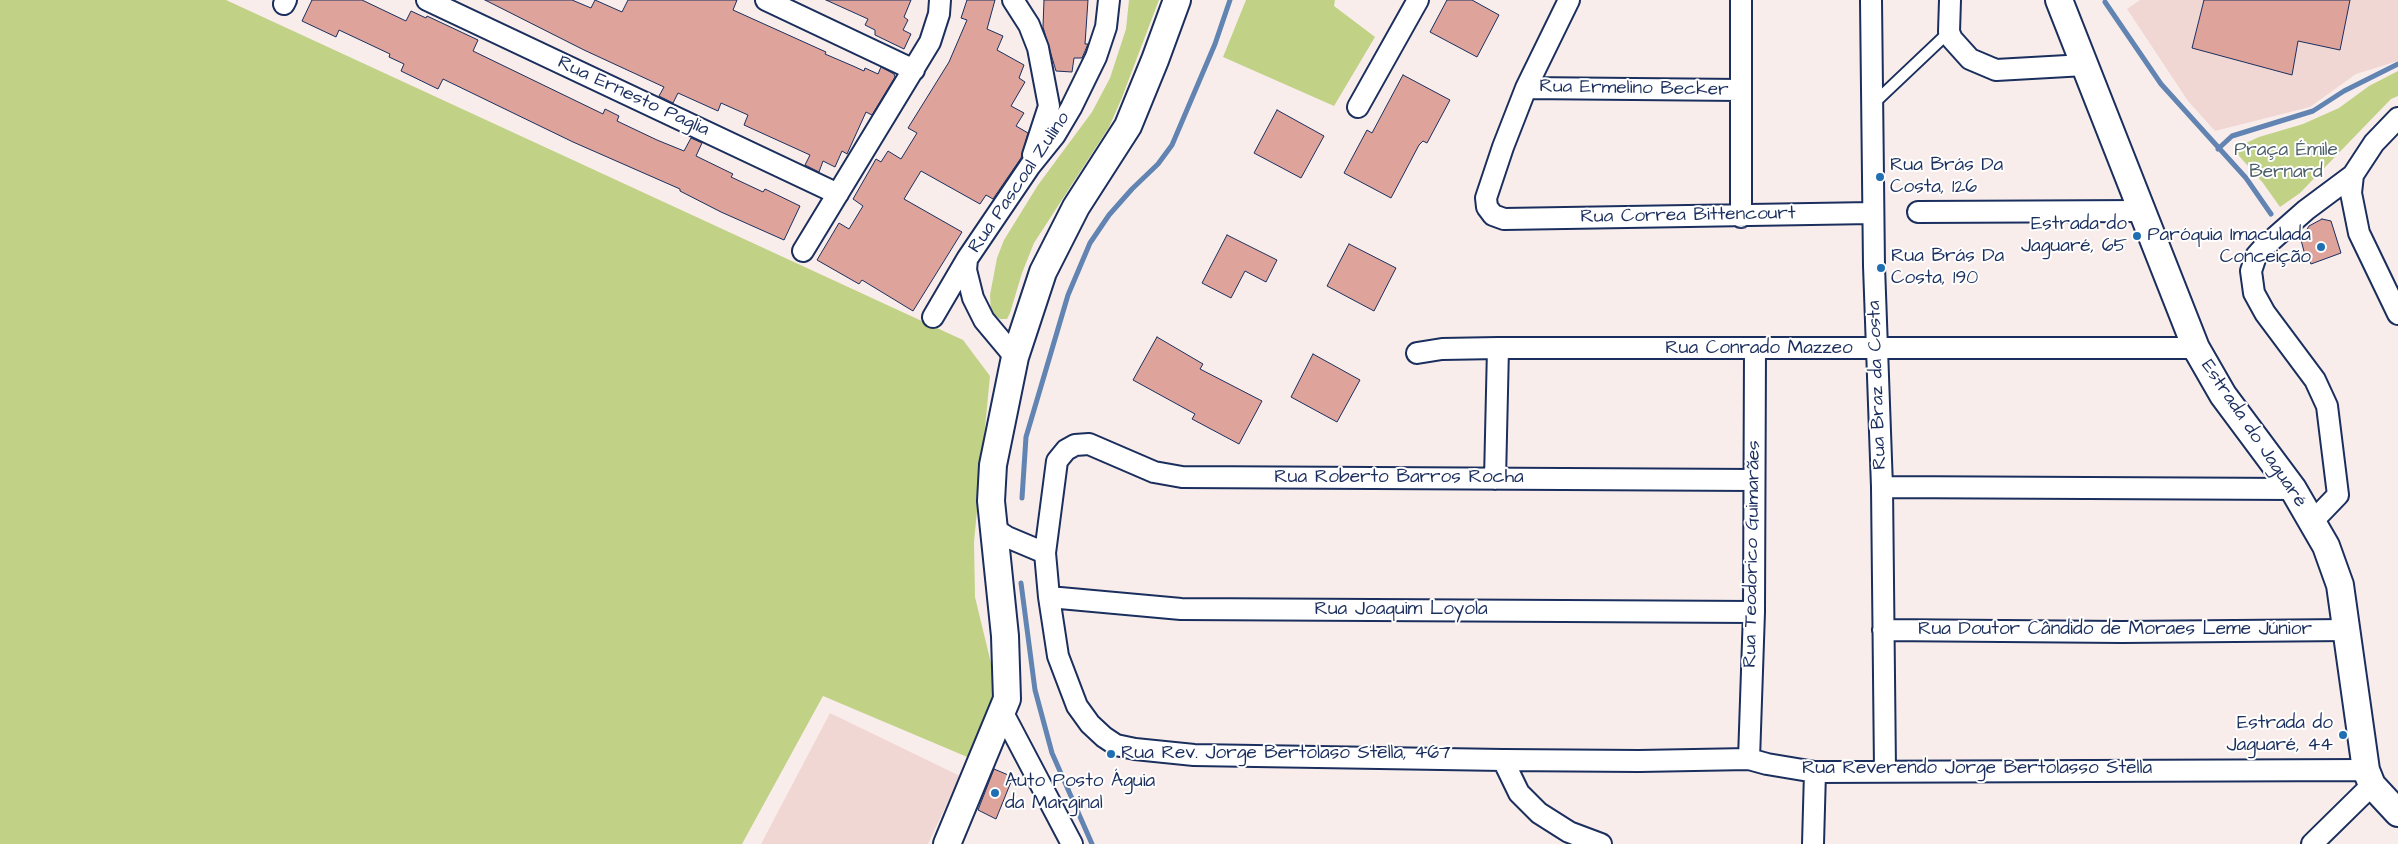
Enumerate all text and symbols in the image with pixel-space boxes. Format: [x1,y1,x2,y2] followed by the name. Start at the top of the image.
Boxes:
[554,52,712,142] street label: Rua Ernesto Paglia
[1539,76,1729,102] street label: Rua Ermelino Becker
[964,108,1076,258] street label: Rua Pascoal Zulino
[2234,140,2338,184] park label: Praça Émile Bernard
[1890,155,2003,199] place label: Rua Brás Da Costa, 126
[1874,171,1886,183] marker: Rua Brás Da Costa, 126
[1580,203,1796,229] street label: Rua Correa Bittencourt
[2021,214,2127,258] place label: Estrada do Jaguaré, 65
[2147,225,2311,269] place label: Paróquia Imaculada Conceição
[2131,230,2143,242] marker: Estrada do Jaguaré, 65
[2315,241,2327,253] marker: Paróquia Imaculada Conceição
[1891,246,2004,290] place label: Rua Brás Da Costa, 190
[1875,262,1887,274] marker: Rua Brás Da Costa, 190
[1864,300,1892,470] street label: Rua Braz da Costa
[1665,338,1853,360] street label: Rua Conrado Mazzeo
[2195,356,2311,512] street label: Estrada do Jaguaré
[1740,440,1766,668] street label: Rua Teodorico Guimarães
[1274,467,1524,489] street label: Rua Roberto Barros Rocha
[1314,599,1488,621] street label: Rua Joaquim Loyola
[1918,619,2312,641] street label: Rua Doutor Cândido de Moraes Leme Júnior
[2227,713,2333,757] place label: Estrada do Jaguaré, 44
[2337,729,2349,741] marker: Estrada do Jaguaré, 44
[1121,743,1451,765] place label: Rua Rev. Jorge Bertolaso Stella, 467
[1105,748,1117,760] marker: Rua Rev. Jorge Bertolaso Stella, 467
[1802,758,2152,780] street label: Rua Reverendo Jorge Bertolasso Stella
[1005,771,1155,815] place label: Auto Posto Águia da Marginal
[989,787,1001,799] marker: Auto Posto Águia da Marginal

